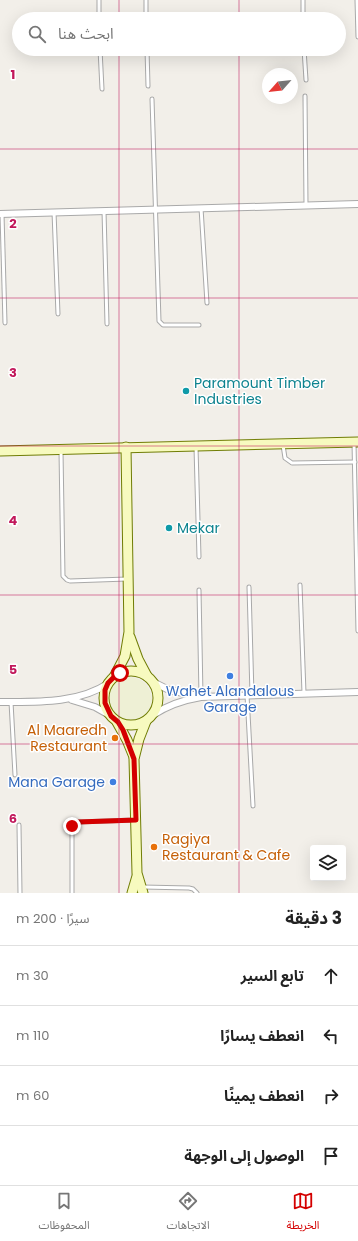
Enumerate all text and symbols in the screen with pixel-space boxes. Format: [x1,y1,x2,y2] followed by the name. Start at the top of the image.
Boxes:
[12,12,346,56] search box
[26,23,48,45] icon: search
[58,23,114,44] text: ابحث هنا
[11,65,15,84] text: 1
[262,68,298,104] north arrow
[9,214,17,233] text: 2
[9,363,17,382] text: 3
[194,373,325,409] place label: Paramount Timber Industries
[181,386,191,396] marker: Paramount Timber Industries
[9,511,18,530] text: 4
[177,518,220,538] place label: Mekar
[164,523,174,533] marker: Mekar
[9,660,17,679] text: 5
[111,664,129,682] route start
[225,671,235,681] marker: Wahet Alandalous Garage
[166,681,294,717] place label: Wahet Alandalous Garage
[27,720,107,756] place label: Al Maaredh Restaurant
[110,733,120,743] marker: Al Maaredh Restaurant
[8,772,105,792] place label: Mana Garage
[108,777,118,787] marker: Mana Garage
[9,809,17,828] text: 6
[63,817,81,835] route end
[162,829,290,865] place label: Ragiya Restaurant & Cafe
[149,842,159,852] marker: Ragiya Restaurant & Cafe
[310,845,346,881] map controls
[310,845,346,881] button: layers
[285,906,342,930] text: 3 دقيقة
[16,909,89,928] text: سيرًا · 200 m
[241,965,304,986] text: تابع السير
[320,965,342,987] icon: ahead
[16,966,49,985] text: 30 m
[220,1025,304,1046] text: انعطف يسارًا
[320,1025,342,1047] icon: left
[16,1026,49,1045] text: 110 m
[224,1085,304,1106] text: انعطف يمينًا
[320,1085,342,1107] icon: right
[16,1086,49,1105] text: 60 m
[184,1145,304,1166] text: الوصول إلى الوجهة
[320,1145,342,1167] icon: arrive
[39,1190,90,1237] tab: المحفوظات
[167,1190,210,1237] tab: الاتجاهات
[287,1190,320,1237] tab: الخريطة

